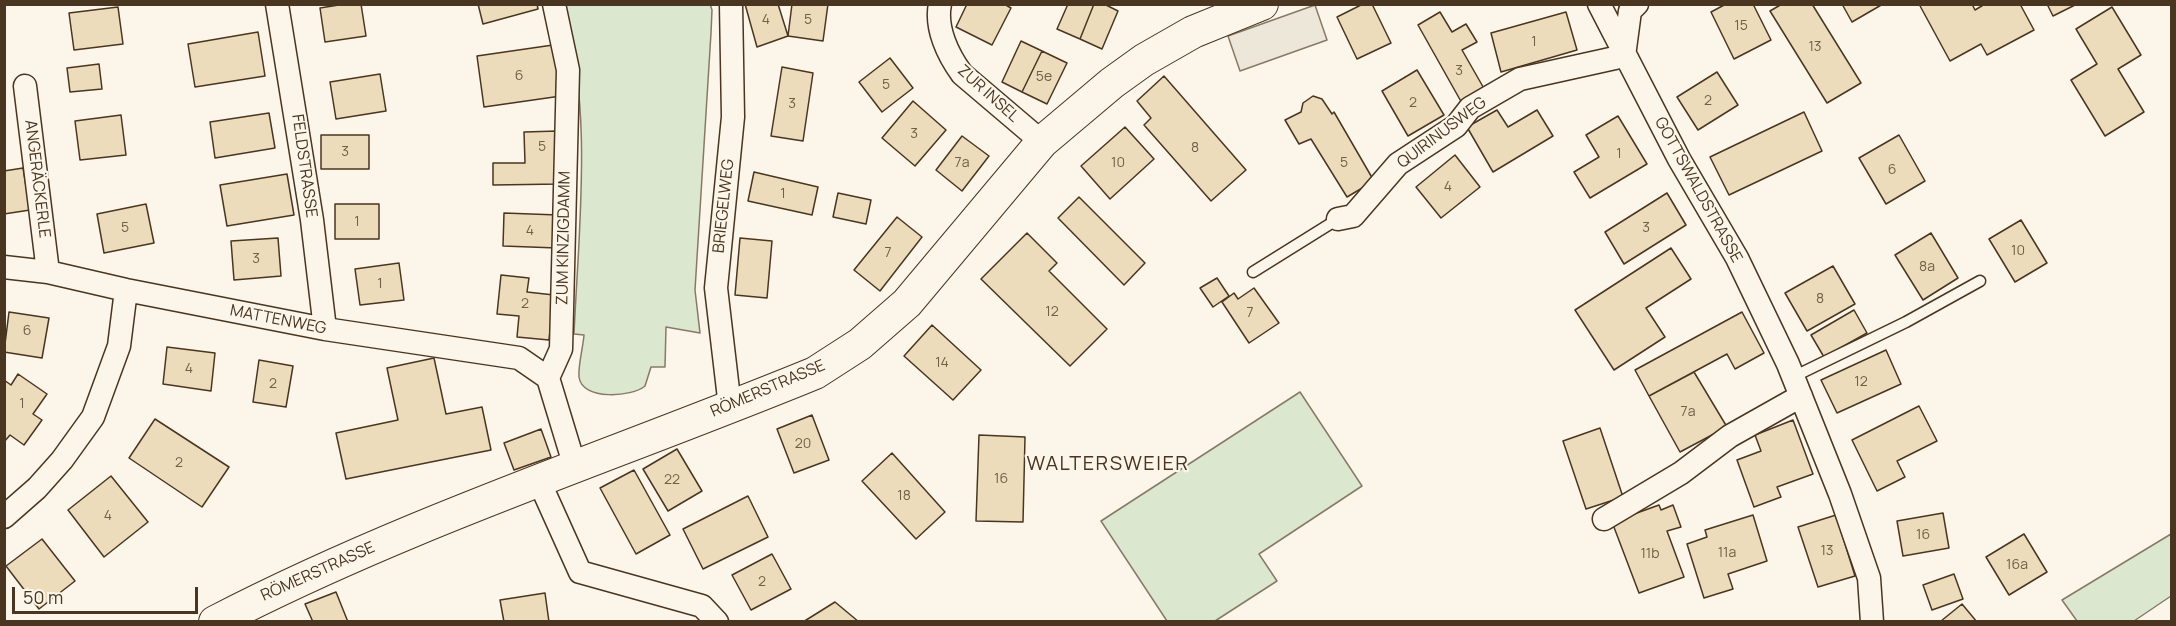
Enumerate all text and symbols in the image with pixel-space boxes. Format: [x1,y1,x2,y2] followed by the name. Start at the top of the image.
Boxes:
[762,12,770,28] house number: 4
[804,12,812,28] house number: 5
[1734,18,1748,34] house number: 15
[1531,34,1537,50] house number: 1
[1808,39,1822,55] house number: 13
[953,61,1023,127] street label: ZUR INSEL
[1455,63,1463,79] house number: 3
[515,68,523,84] house number: 6
[1036,69,1052,85] house number: 5e
[882,77,890,93] house number: 5
[1394,93,1490,173] street label: QUIRINUSWEG
[1704,93,1712,109] house number: 2
[1409,95,1417,111] house number: 2
[788,96,796,112] house number: 3
[287,113,321,219] street label: FELDSTRASSE
[1650,114,1746,266] street label: GOTTSWALDSTRASSE
[20,119,54,239] street label: ANGERÄCKERLE
[910,126,918,142] house number: 3
[538,139,546,155] house number: 5
[1191,140,1199,156] house number: 8
[341,144,349,160] house number: 3
[1616,146,1622,162] house number: 1
[955,155,969,171] house number: 7a
[1111,155,1125,171] house number: 10
[1340,155,1348,171] house number: 5
[710,158,738,254] street label: BRIEGELWEG
[1888,162,1896,178] house number: 6
[553,171,575,305] street label: ZUM KINZIGDAMM
[1444,179,1452,195] house number: 4
[780,186,786,202] house number: 1
[354,214,360,230] house number: 1
[121,220,129,236] house number: 5
[1642,220,1650,236] house number: 3
[526,223,534,239] house number: 4
[2011,243,2025,259] house number: 10
[884,245,892,261] house number: 7
[252,251,260,267] house number: 3
[1919,259,1935,275] house number: 8a
[377,276,383,292] house number: 1
[1816,291,1824,307] house number: 8
[521,296,529,312] house number: 2
[228,301,328,339] street label: MATTENWEG
[1045,304,1059,320] house number: 12
[1246,305,1254,321] house number: 7
[23,323,31,339] house number: 6
[935,355,949,371] house number: 14
[708,356,828,422] street label: RÖMERSTRASSE
[185,361,193,377] house number: 4
[1854,374,1868,390] house number: 12
[269,376,277,392] house number: 2
[19,396,25,412] house number: 1
[1681,404,1695,420] house number: 7a
[795,436,811,452] house number: 20
[1027,452,1189,476] district label: WALTERSWEIER
[175,455,183,471] house number: 2
[994,471,1008,487] house number: 16
[664,472,680,488] house number: 22
[897,488,911,504] house number: 18
[104,508,112,524] house number: 4
[1916,527,1930,543] house number: 16
[258,538,378,606] street label: RÖMERSTRASSE
[1820,543,1834,559] house number: 13
[1718,545,1736,561] house number: 11a
[1640,546,1660,562] house number: 11b
[2006,557,2028,573] house number: 16a
[758,574,766,590] house number: 2
[15,575,201,613] scale bar
[23,585,63,609] text: 50 m

